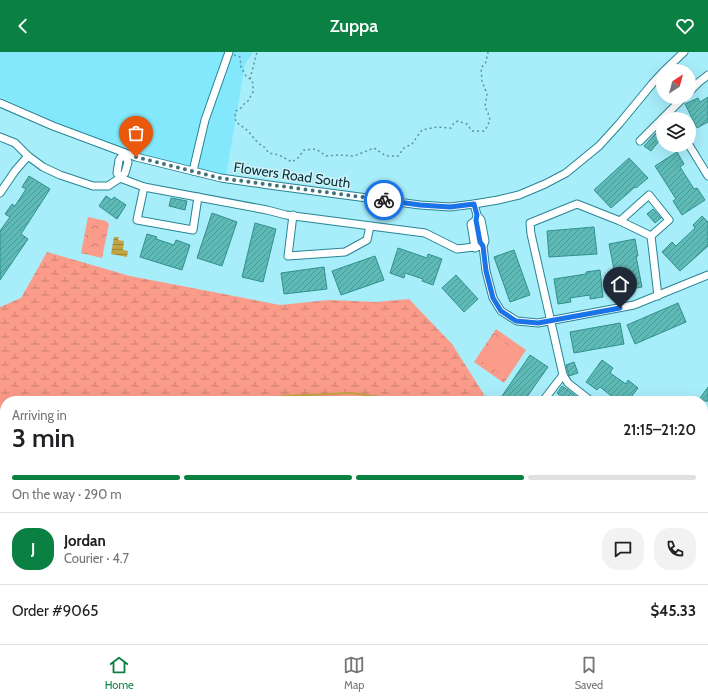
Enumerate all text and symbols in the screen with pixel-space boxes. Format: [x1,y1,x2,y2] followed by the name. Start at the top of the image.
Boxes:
[12,15,34,37] icon: back
[330,15,378,37] text: Zuppa
[674,15,696,37] icon: heart
[656,64,696,104] north arrow
[656,64,696,152] map controls
[656,112,696,152] button: layers
[119,116,153,157] pin
[125,122,147,144] icon: bag
[232,158,352,192] street label: Flowers Road South
[364,180,404,220] courier
[373,189,395,211] icon: bike
[603,267,637,308] pin
[609,273,631,295] icon: home
[12,407,67,423] text: Arriving in
[623,421,696,439] text: 21:15–21:20
[12,422,75,454] text: 3 min
[12,486,122,502] text: On the way · 290 m
[602,528,644,570] button: chat
[654,528,696,570] button: phone
[64,532,106,550] text: Jordan
[31,540,35,558] text: J
[64,550,129,566] text: Courier · 4.7
[12,602,98,620] text: Order #9065
[650,602,696,620] text: $45.33
[105,654,134,692] tab: Home
[343,654,365,692] tab: Map
[575,654,603,692] tab: Saved

